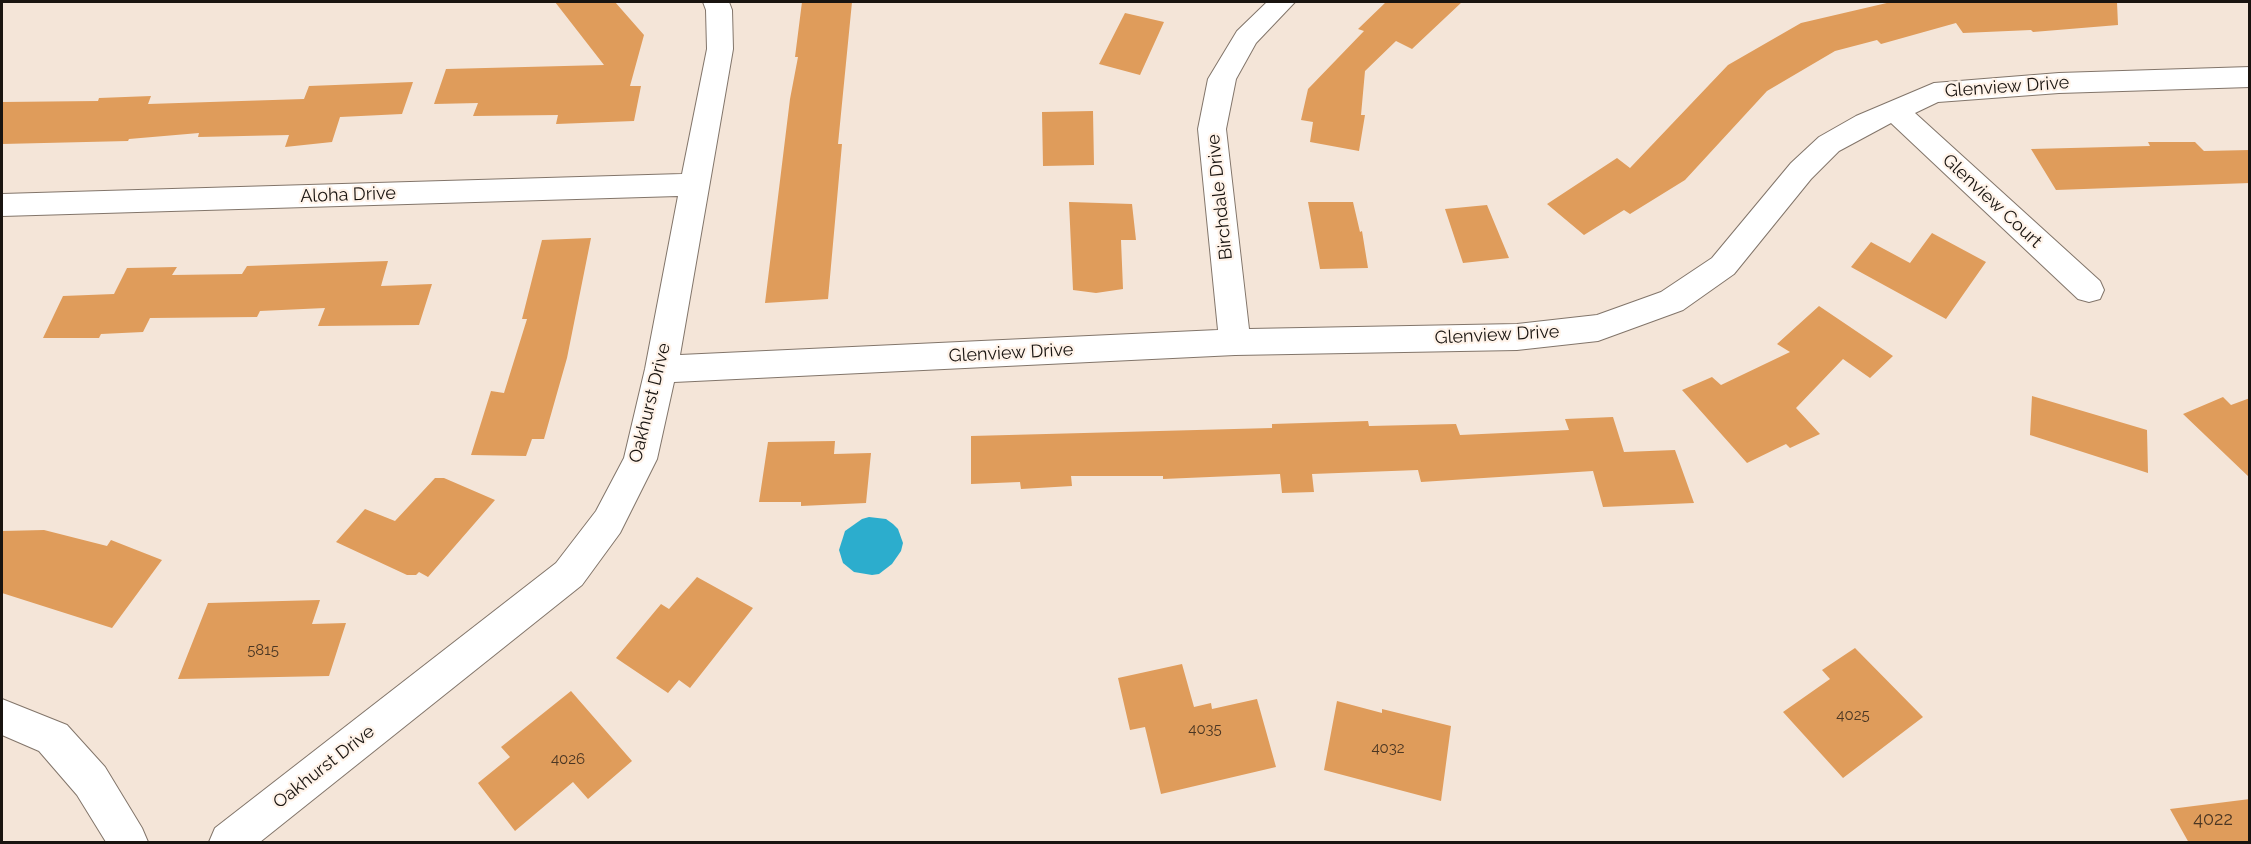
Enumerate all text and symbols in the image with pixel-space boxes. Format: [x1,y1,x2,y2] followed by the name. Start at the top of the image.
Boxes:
[1944,72,2070,102] street label: Glenview Drive
[1203,133,1237,261] street label: Birchdale Drive
[1938,150,2046,252] street label: Glenview Court
[300,183,396,207] street label: Aloha Drive
[1434,321,1560,349] street label: Glenview Drive
[948,339,1074,367] street label: Glenview Drive
[625,341,675,465] street label: Oakhurst Drive
[247,641,279,659] house number: 5815
[1836,706,1870,724] house number: 4025
[1188,720,1222,738] house number: 4035
[269,721,379,813] street label: Oakhurst Drive
[1371,739,1405,757] house number: 4032
[551,750,585,768] house number: 4026
[2193,809,2233,831] house number: 4022

